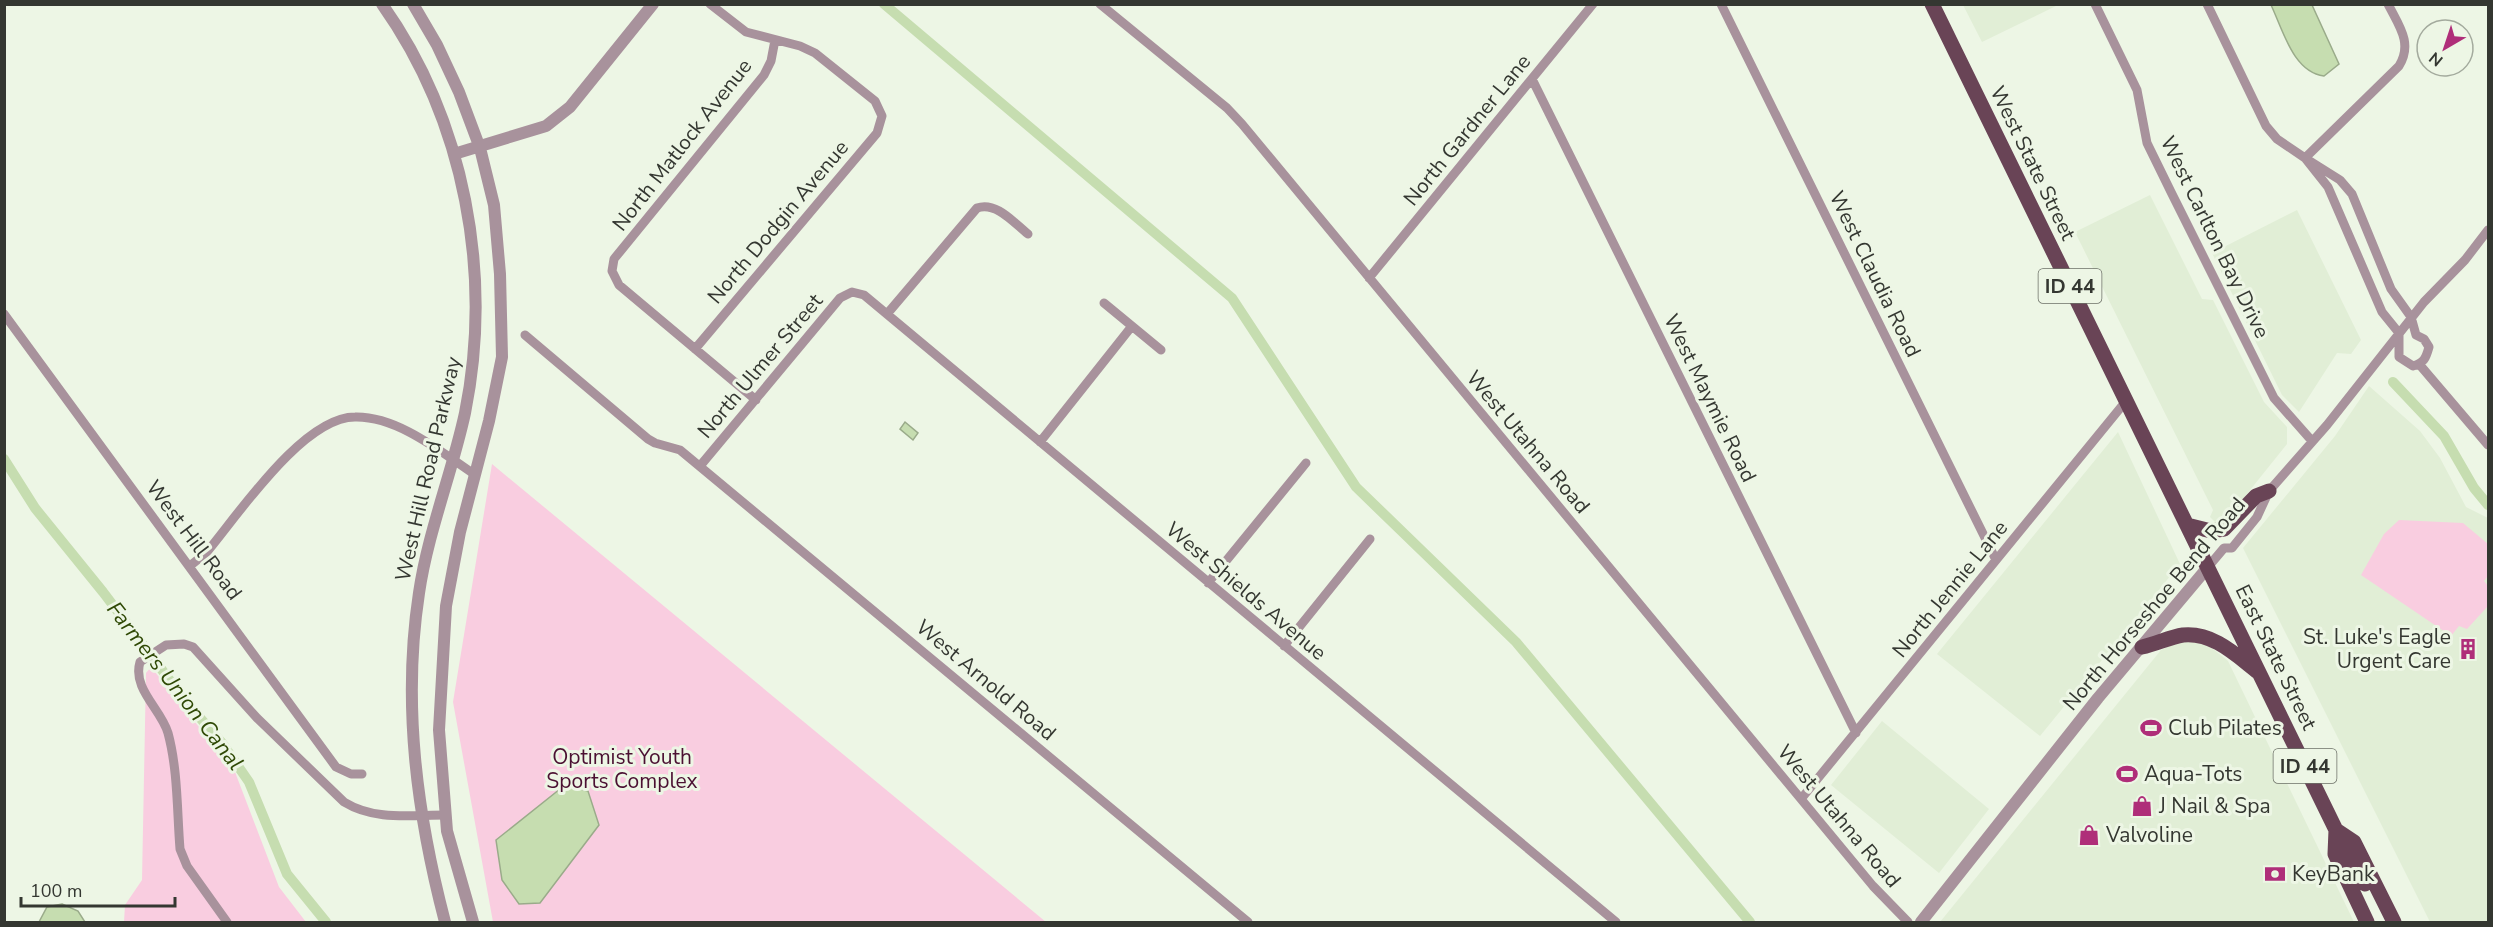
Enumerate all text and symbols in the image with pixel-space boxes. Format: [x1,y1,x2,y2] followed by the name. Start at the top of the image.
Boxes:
[2415,18,2475,78] north arrow
[2425,47,2448,71] text: N
[1397,48,1537,212] street label: North Gardner Lane
[606,53,758,237] street label: North Matlock Avenue
[1984,81,2083,245] street label: West State Street
[2154,131,2276,343] street label: West Carlton Bay Drive
[701,134,855,310] street label: North Dodgin Avenue
[1823,186,1927,362] street label: West Claudia Road
[2038,269,2102,303] road number: ID 44
[691,287,829,444] street label: North Ulmer Street
[1657,309,1763,487] street label: West Maymie Road
[389,354,468,584] street label: West Hill Road Parkway
[1460,365,1596,519] street label: West Utahna Road
[140,474,248,606] street label: West Hill Road
[2056,491,2252,717] street label: North Horseshoe Bend Road
[1160,515,1332,667] street label: West Shields Avenue
[1886,515,2014,663] street label: North Jennie Lane
[2229,580,2324,735] street label: East State Street
[100,595,250,777] water label: Farmers Union Canal
[910,613,1062,747] street label: West Arnold Road
[2303,623,2451,675] place label: St. Luke's Eagle Urgent Care
[2456,637,2480,661] building icon: St. Luke's Eagle Urgent Care
[2168,714,2282,742] place label: Club Pilates
[2139,716,2163,740] sports icon: Club Pilates
[1771,739,1907,893] street label: West Utahna Road
[546,743,698,795] park label: Optimist Youth Sports Complex
[2274,749,2336,783] road number: ID 44
[2144,760,2242,788] place label: Aqua-Tots
[2115,762,2139,786] sports icon: Aqua-Tots
[2158,792,2271,820] place label: J Nail & Spa
[2130,794,2154,818] shop icon: J Nail & Spa
[2105,821,2193,849] place label: Valvoline
[2077,823,2101,847] shop icon: Valvoline
[2292,860,2375,888] place label: KeyBank
[2263,862,2287,886] bank icon: KeyBank
[21,870,176,908] scale bar
[30,879,82,903] text: 100 m

